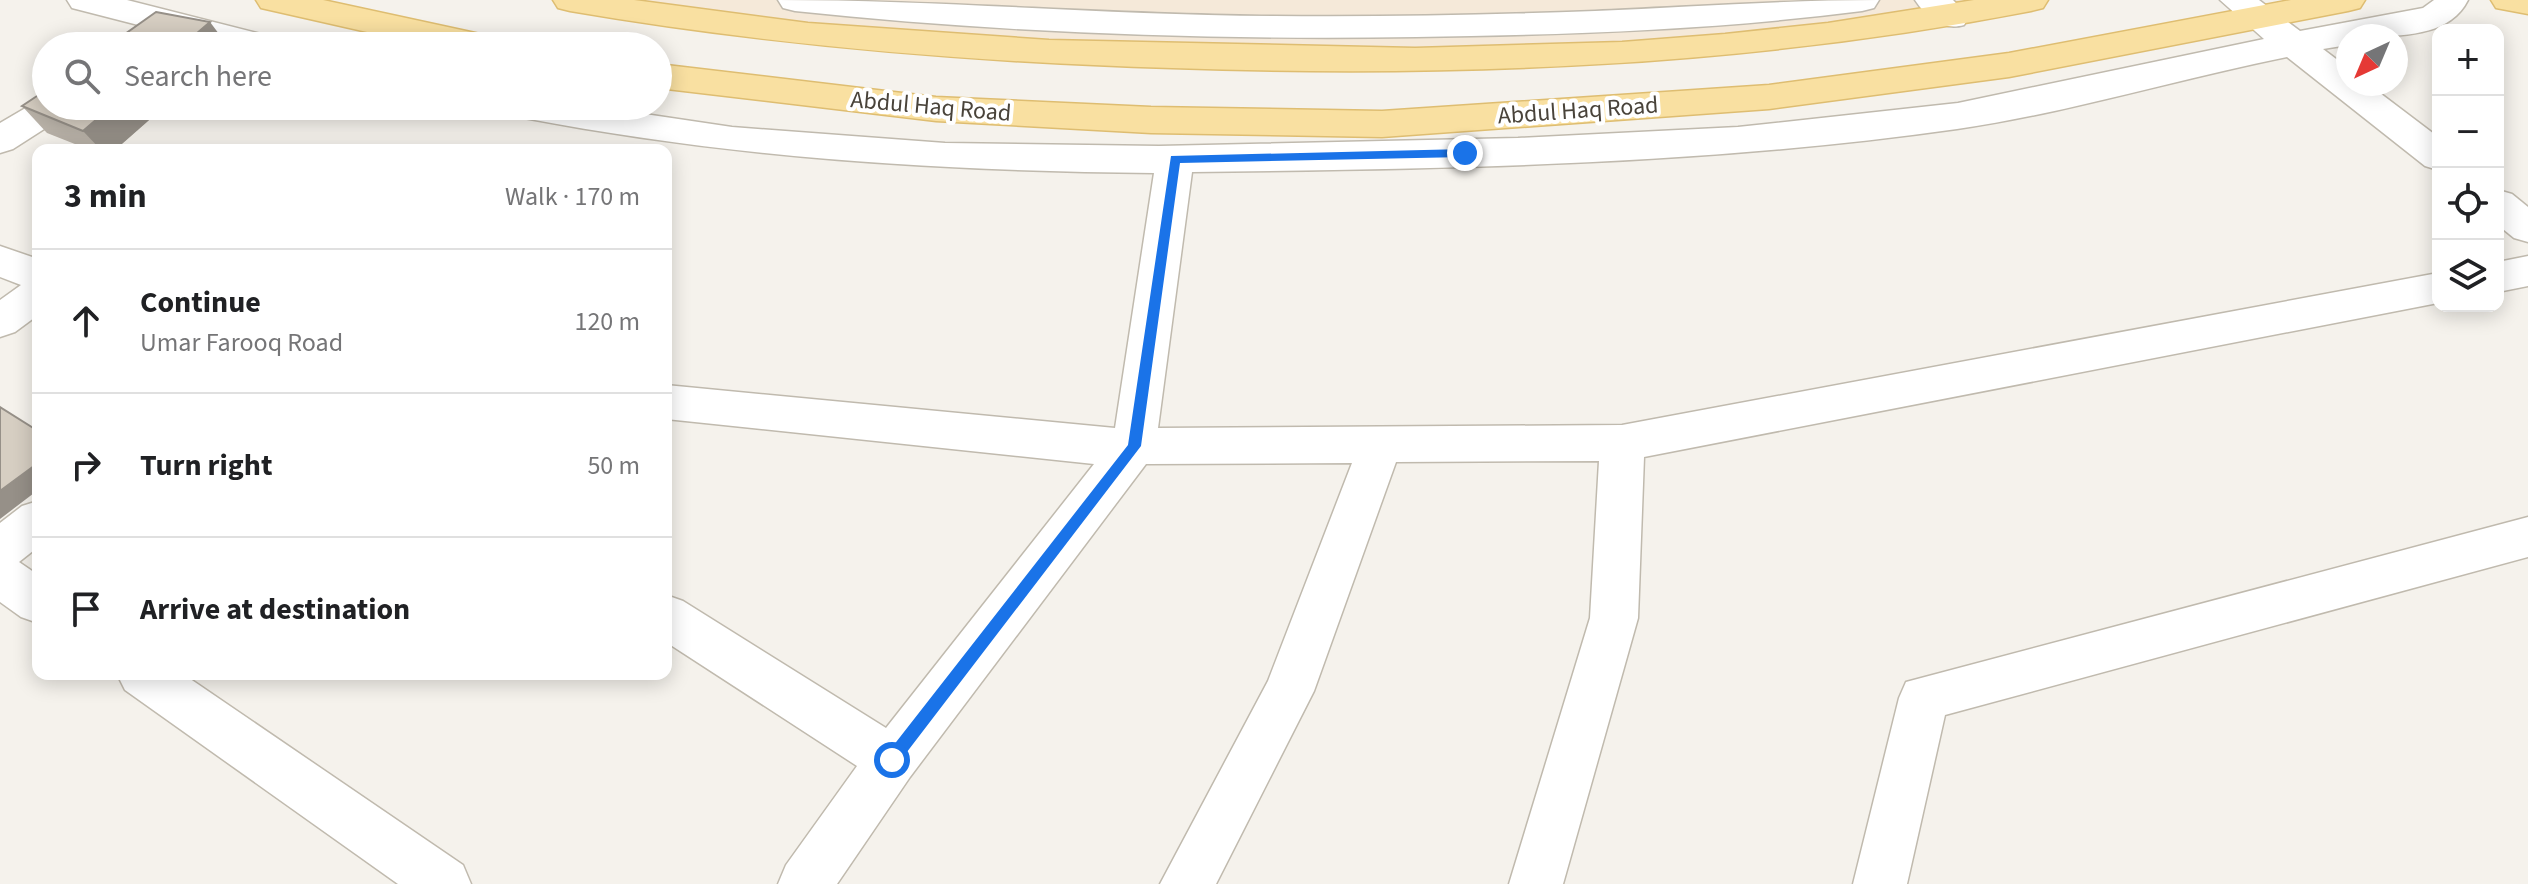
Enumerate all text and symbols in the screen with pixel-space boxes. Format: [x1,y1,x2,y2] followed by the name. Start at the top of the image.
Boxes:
[2336,24,2408,96] north arrow
[2432,24,2504,312] map controls
[2432,24,2504,96] button: +
[32,32,672,120] search box
[60,54,104,98] icon: search
[124,55,272,98] text: Search here
[849,82,1013,131] street label: Abdul Haq Road
[1497,87,1660,134] street label: Abdul Haq Road
[2432,96,2504,168] button: −
[1447,135,1483,171] route end
[2432,168,2504,240] button: locate
[64,172,147,221] text: 3 min
[505,178,640,215] text: Walk · 170 m
[2432,240,2504,312] button: layers
[140,281,261,324] text: Continue
[64,299,108,343] icon: ahead
[574,303,640,340] text: 120 m
[140,324,343,361] text: Umar Farooq Road
[64,443,108,487] icon: right
[140,444,272,487] text: Turn right
[587,447,640,484] text: 50 m
[64,587,108,631] icon: arrive
[140,588,410,631] text: Arrive at destination
[874,742,910,778] route start

